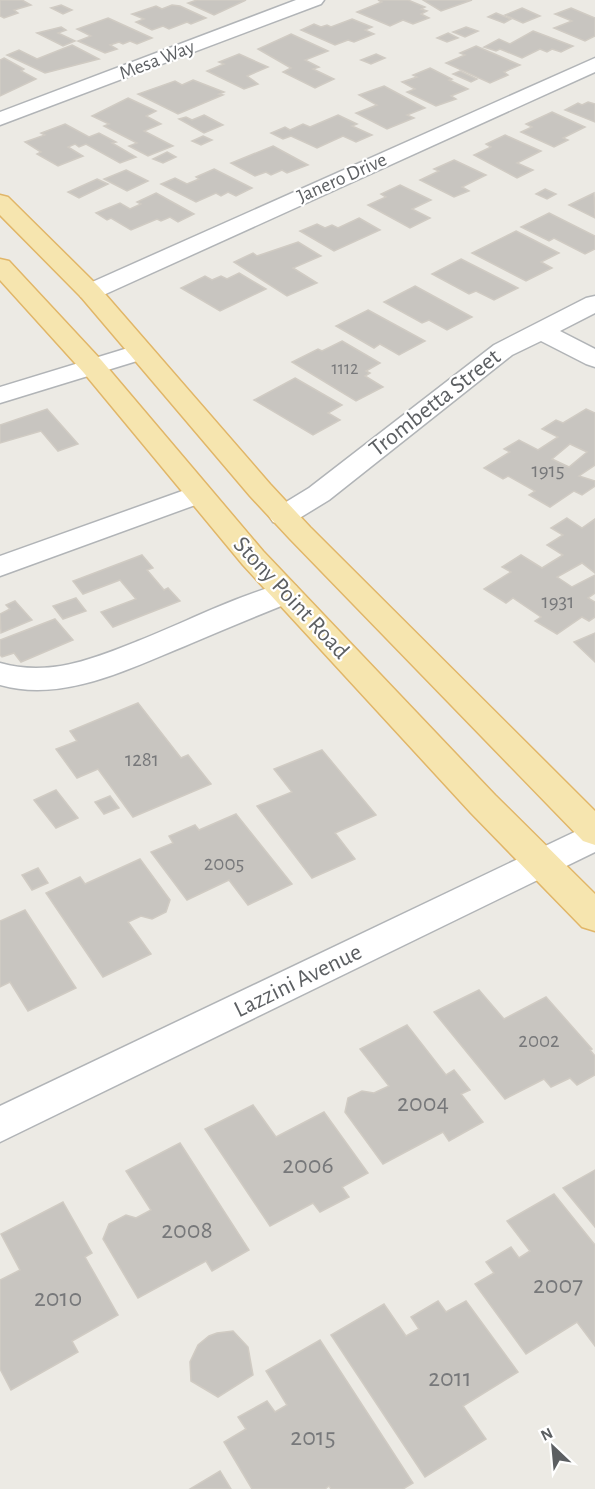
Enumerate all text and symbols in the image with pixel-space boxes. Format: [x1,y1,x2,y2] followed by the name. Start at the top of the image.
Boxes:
[117,36,198,83] street label: Mesa Way
[294,149,390,207] street label: Janero Drive
[365,344,505,461] street label: Trombetta Street
[332,360,358,378] house number: 1112
[531,460,565,481] house number: 1915
[229,532,353,664] street label: Stony Point Road
[542,591,574,612] house number: 1931
[125,749,159,770] house number: 1281
[204,853,244,874] house number: 2005
[230,940,366,1022] street label: Lazzini Avenue
[518,1030,560,1051] house number: 2002
[397,1090,449,1116] house number: 2004
[282,1152,334,1178] house number: 2006
[161,1217,213,1243] house number: 2008
[533,1272,583,1298] house number: 2007
[34,1285,82,1311] house number: 2010
[428,1365,472,1391] house number: 2011
[523,1417,583,1477] north arrow
[290,1424,336,1450] house number: 2015
[538,1425,555,1444] text: N

